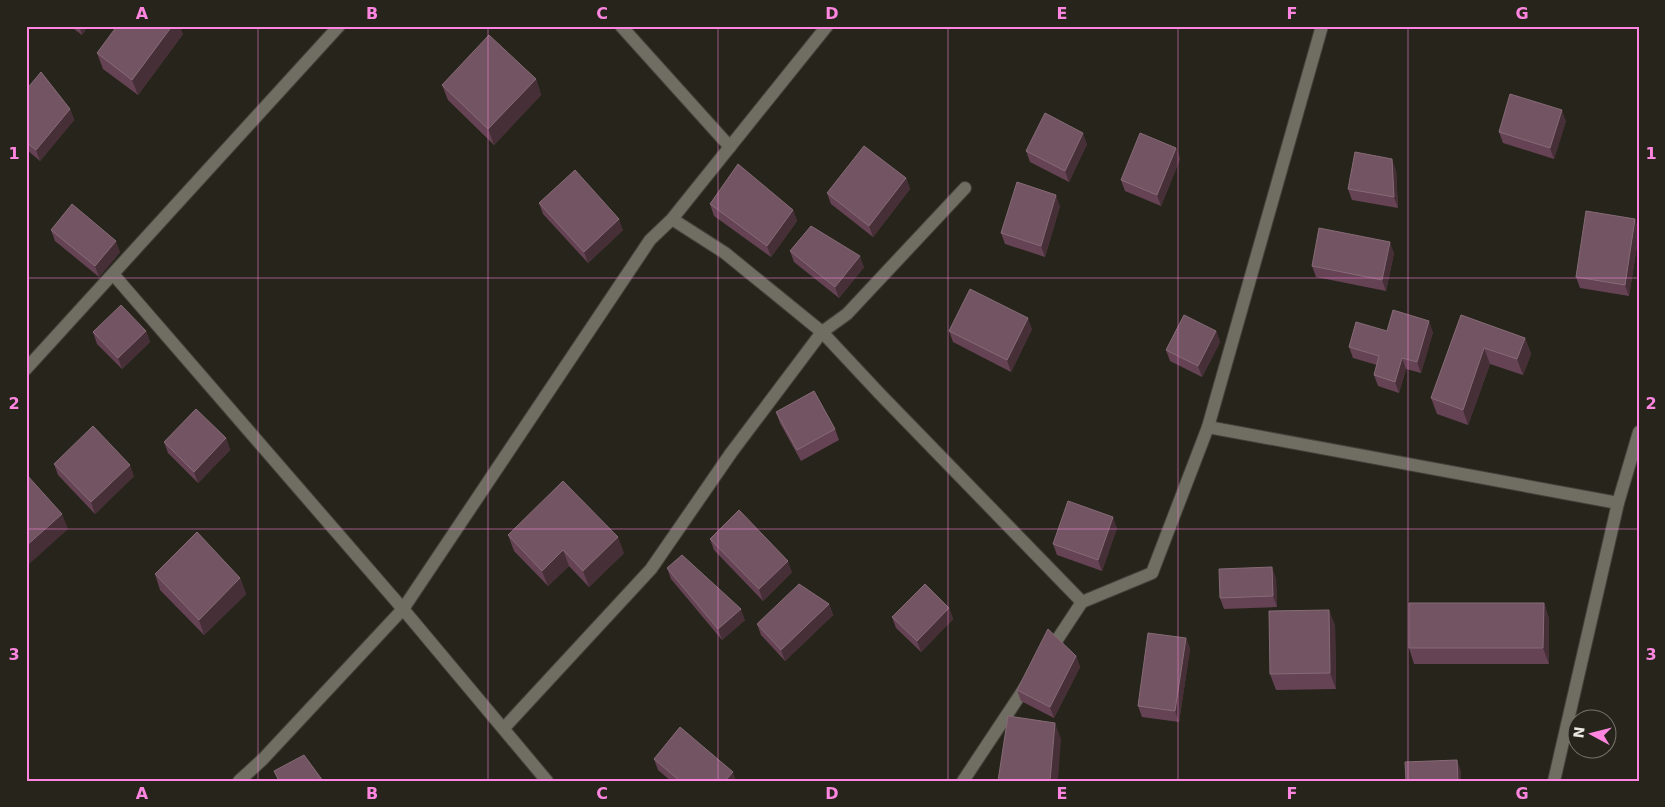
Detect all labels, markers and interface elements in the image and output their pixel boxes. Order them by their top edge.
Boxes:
text: A [136,4,149,23]
text: B [366,4,378,23]
text: C [596,4,608,23]
text: D [825,4,839,23]
text: E [1057,4,1067,23]
text: F [1287,4,1297,23]
text: G [1515,4,1529,23]
text: 1 [8,144,20,163]
text: 1 [1645,144,1657,163]
text: 2 [8,394,20,413]
text: 2 [1645,394,1657,413]
text: 3 [8,645,20,664]
text: 3 [1645,645,1657,664]
north arrow [1568,710,1618,760]
text: N [1570,726,1588,739]
text: A [136,784,149,803]
text: B [366,784,378,803]
text: C [596,784,608,803]
text: D [825,784,839,803]
text: E [1057,784,1067,803]
text: F [1287,784,1297,803]
text: G [1515,784,1529,803]

